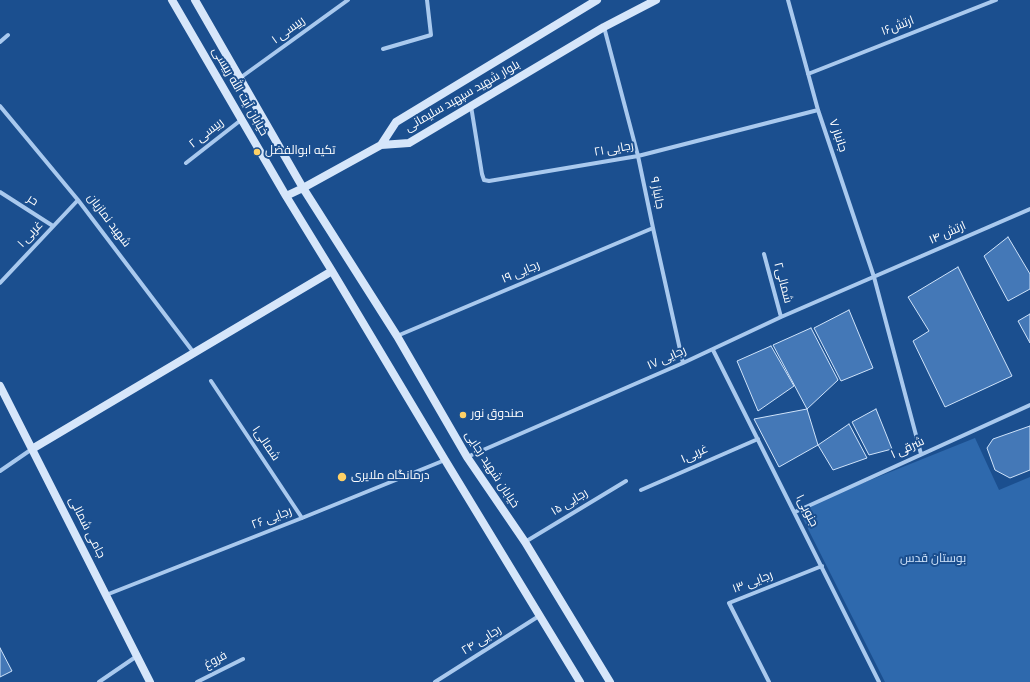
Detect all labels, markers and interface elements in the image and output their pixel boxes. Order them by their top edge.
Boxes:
street label: رییسی ۱ [270,14,308,48]
street label: ارتش۱۶ [880,14,916,40]
street label: خیابان آیت الله رییسی [208,45,270,139]
street label: بلوار شهید سپهبد سلیمانی [403,58,523,136]
street label: رییسی ۲ [187,116,227,152]
street label: جانباز ۷ [825,118,849,154]
street label: رجایی ۲۱ [593,139,635,161]
place label: تکیه ابوالفضل [265,145,336,159]
marker: تکیه ابوالفضل [252,147,262,157]
street label: جانباز ۹ [646,176,666,210]
street label: شهید نمازیان [83,191,133,251]
street label: حر [24,192,40,210]
street label: غربی ۱ [15,219,47,251]
street label: ارتش ۱۴ [927,219,969,249]
street label: رجایی ۱۹ [500,259,542,287]
street label: شمالی۲ [770,261,794,305]
street label: رجایی ۱۷ [645,344,689,374]
place label: صندوق نور [471,408,524,422]
marker: صندوق نور [458,410,468,420]
street label: شمالی۱ [248,424,282,464]
street label: خیابان شهید رجایی [461,429,521,511]
street label: شرقی ۱ [889,435,927,463]
street label: غربی۱ [679,443,711,467]
place label: درمانگاه ملایری [351,470,430,484]
marker: درمانگاه ملایری [336,471,348,483]
street label: رجایی ۱۵ [549,486,591,520]
street label: جنوبی۱ [792,492,820,530]
street label: جامی شمالی [64,495,108,561]
street label: رجایی ۲۶ [250,505,294,533]
park label: بوستان قدس [900,553,966,567]
street label: رجایی ۱۳ [731,569,775,597]
street label: رجایی ۲۴ [459,623,505,659]
street label: فروغ [202,649,230,673]

